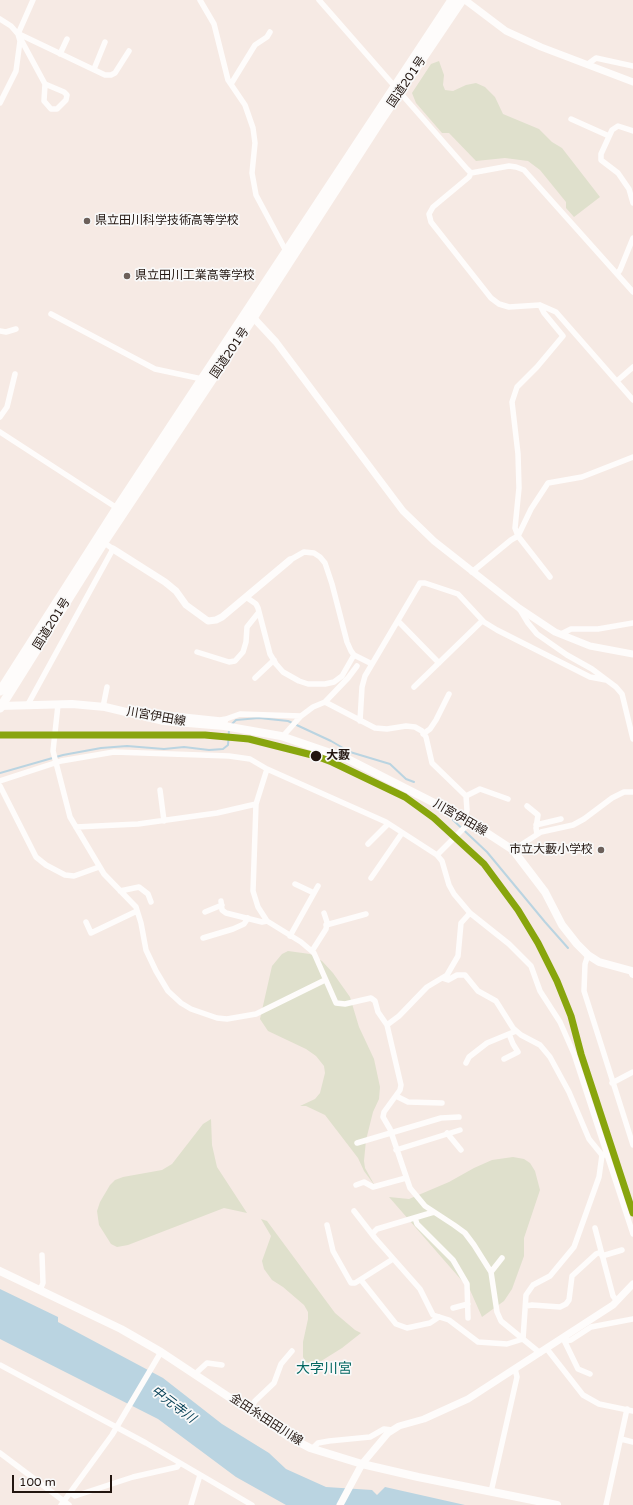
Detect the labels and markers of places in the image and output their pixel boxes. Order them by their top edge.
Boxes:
place label: 県立田川科学技術高等学校 [95,214,239,228]
marker: 県立田川科学技術高等学校 [82,216,92,226]
place label: 県立田川工業高等学校 [135,269,255,283]
marker: 県立田川工業高等学校 [122,271,132,281]
marker: 大藪 [309,749,323,763]
place label: 大藪 [326,749,350,763]
place label: 市立大藪小学校 [509,843,593,857]
marker: 市立大藪小学校 [596,845,606,855]

